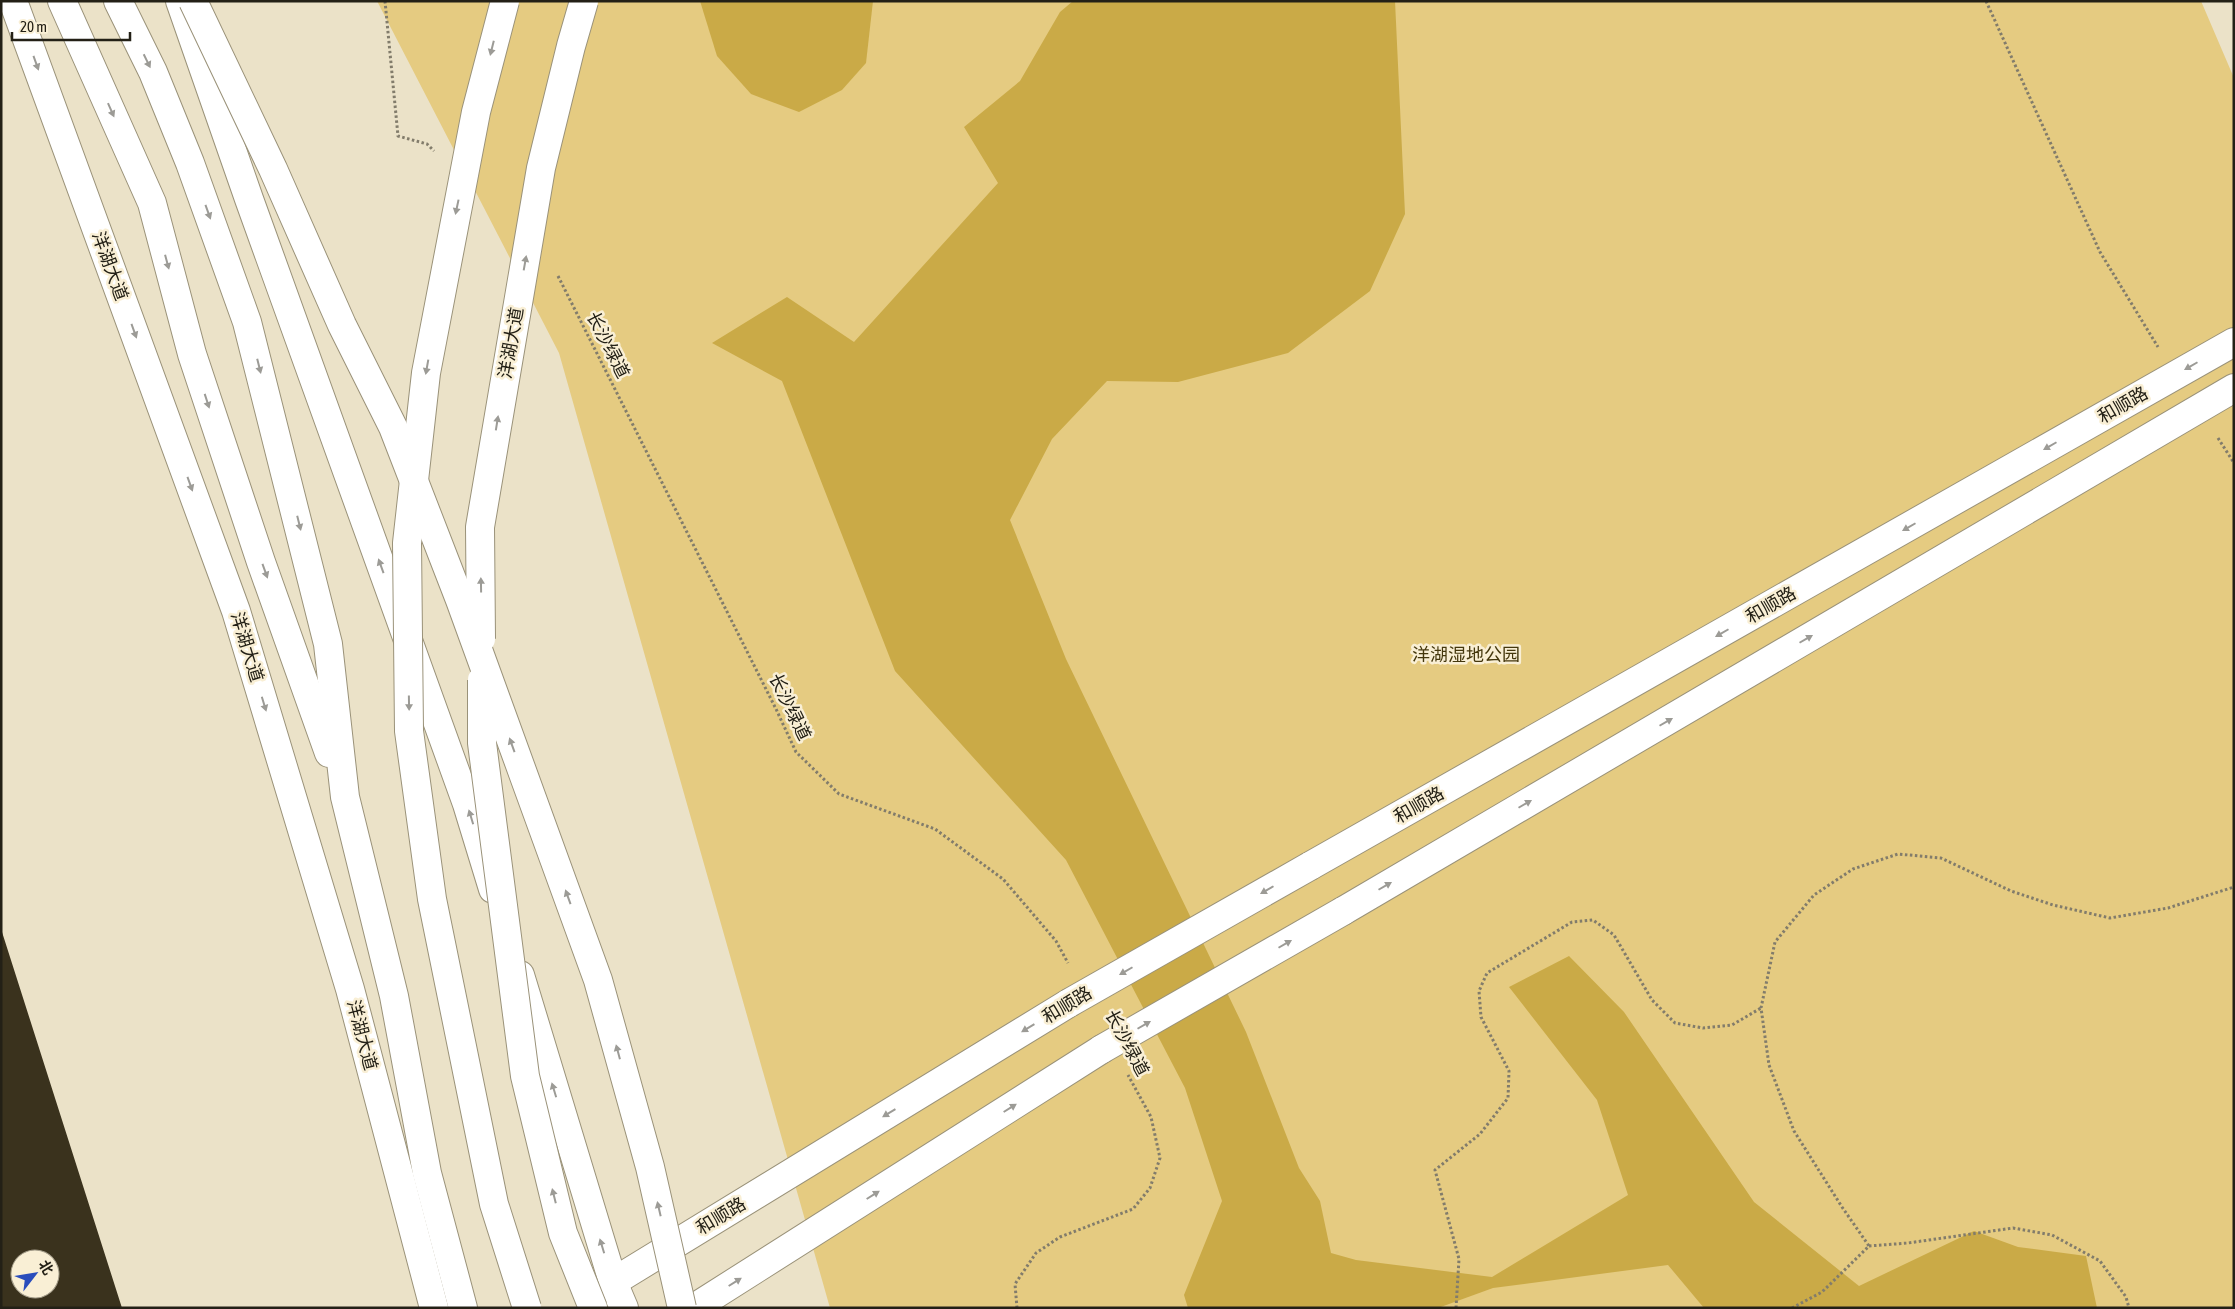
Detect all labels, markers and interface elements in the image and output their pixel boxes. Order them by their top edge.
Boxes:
scale bar [12,10,130,42]
text: 20 m [20,18,47,35]
one-way arrow [488,41,496,56]
one-way arrow [143,54,151,68]
one-way arrow [33,56,40,71]
one-way arrow [108,102,116,117]
one-way arrow [452,199,460,215]
one-way arrow [205,204,212,219]
street label: 洋湖大道 [88,228,133,303]
one-way arrow [164,254,172,269]
one-way arrow [521,255,529,271]
street label: 洋湖大道 [494,306,527,380]
street label: 长沙绿道 [583,308,634,382]
one-way arrow [130,324,138,339]
one-way arrow [255,358,263,373]
one-way arrow [422,359,430,375]
one-way arrow [2185,362,2198,371]
street label: 和顺路 [2094,382,2151,427]
one-way arrow [204,393,212,408]
one-way arrow [494,415,502,431]
one-way arrow [2043,442,2057,451]
one-way arrow [187,476,194,491]
one-way arrow [295,516,303,531]
one-way arrow [1902,522,1915,531]
one-way arrow [377,558,384,573]
one-way arrow [262,564,269,579]
one-way arrow [476,576,484,592]
street label: 和顺路 [1742,582,1799,627]
street label: 洋湖大道 [227,609,268,684]
one-way arrow [1715,628,1728,637]
one-way arrow [1799,635,1812,644]
park label: 洋湖湿地公园 [1412,644,1520,665]
street label: 长沙绿道 [765,670,816,744]
one-way arrow [405,695,413,711]
one-way arrow [261,696,269,711]
one-way arrow [1659,717,1672,726]
one-way arrow [508,737,515,752]
street label: 和顺路 [1390,782,1447,827]
one-way arrow [1519,799,1532,808]
one-way arrow [467,810,475,825]
one-way arrow [1379,882,1392,891]
one-way arrow [1261,886,1274,895]
one-way arrow [564,890,571,905]
one-way arrow [1278,940,1292,949]
one-way arrow [1119,966,1133,975]
street label: 和顺路 [1038,982,1095,1027]
street label: 洋湖大道 [343,997,382,1072]
street label: 长沙绿道 [1101,1006,1154,1079]
one-way arrow [1137,1021,1151,1029]
one-way arrow [1021,1024,1034,1033]
one-way arrow [614,1044,622,1059]
one-way arrow [550,1082,558,1097]
one-way arrow [1003,1103,1016,1112]
one-way arrow [883,1108,896,1118]
one-way arrow [550,1188,558,1203]
one-way arrow [866,1190,879,1199]
street label: 和顺路 [692,1193,749,1238]
one-way arrow [655,1201,663,1217]
one-way arrow [597,1238,605,1253]
north arrow [10,1249,60,1299]
text: 北 [36,1257,57,1277]
one-way arrow [729,1277,742,1286]

